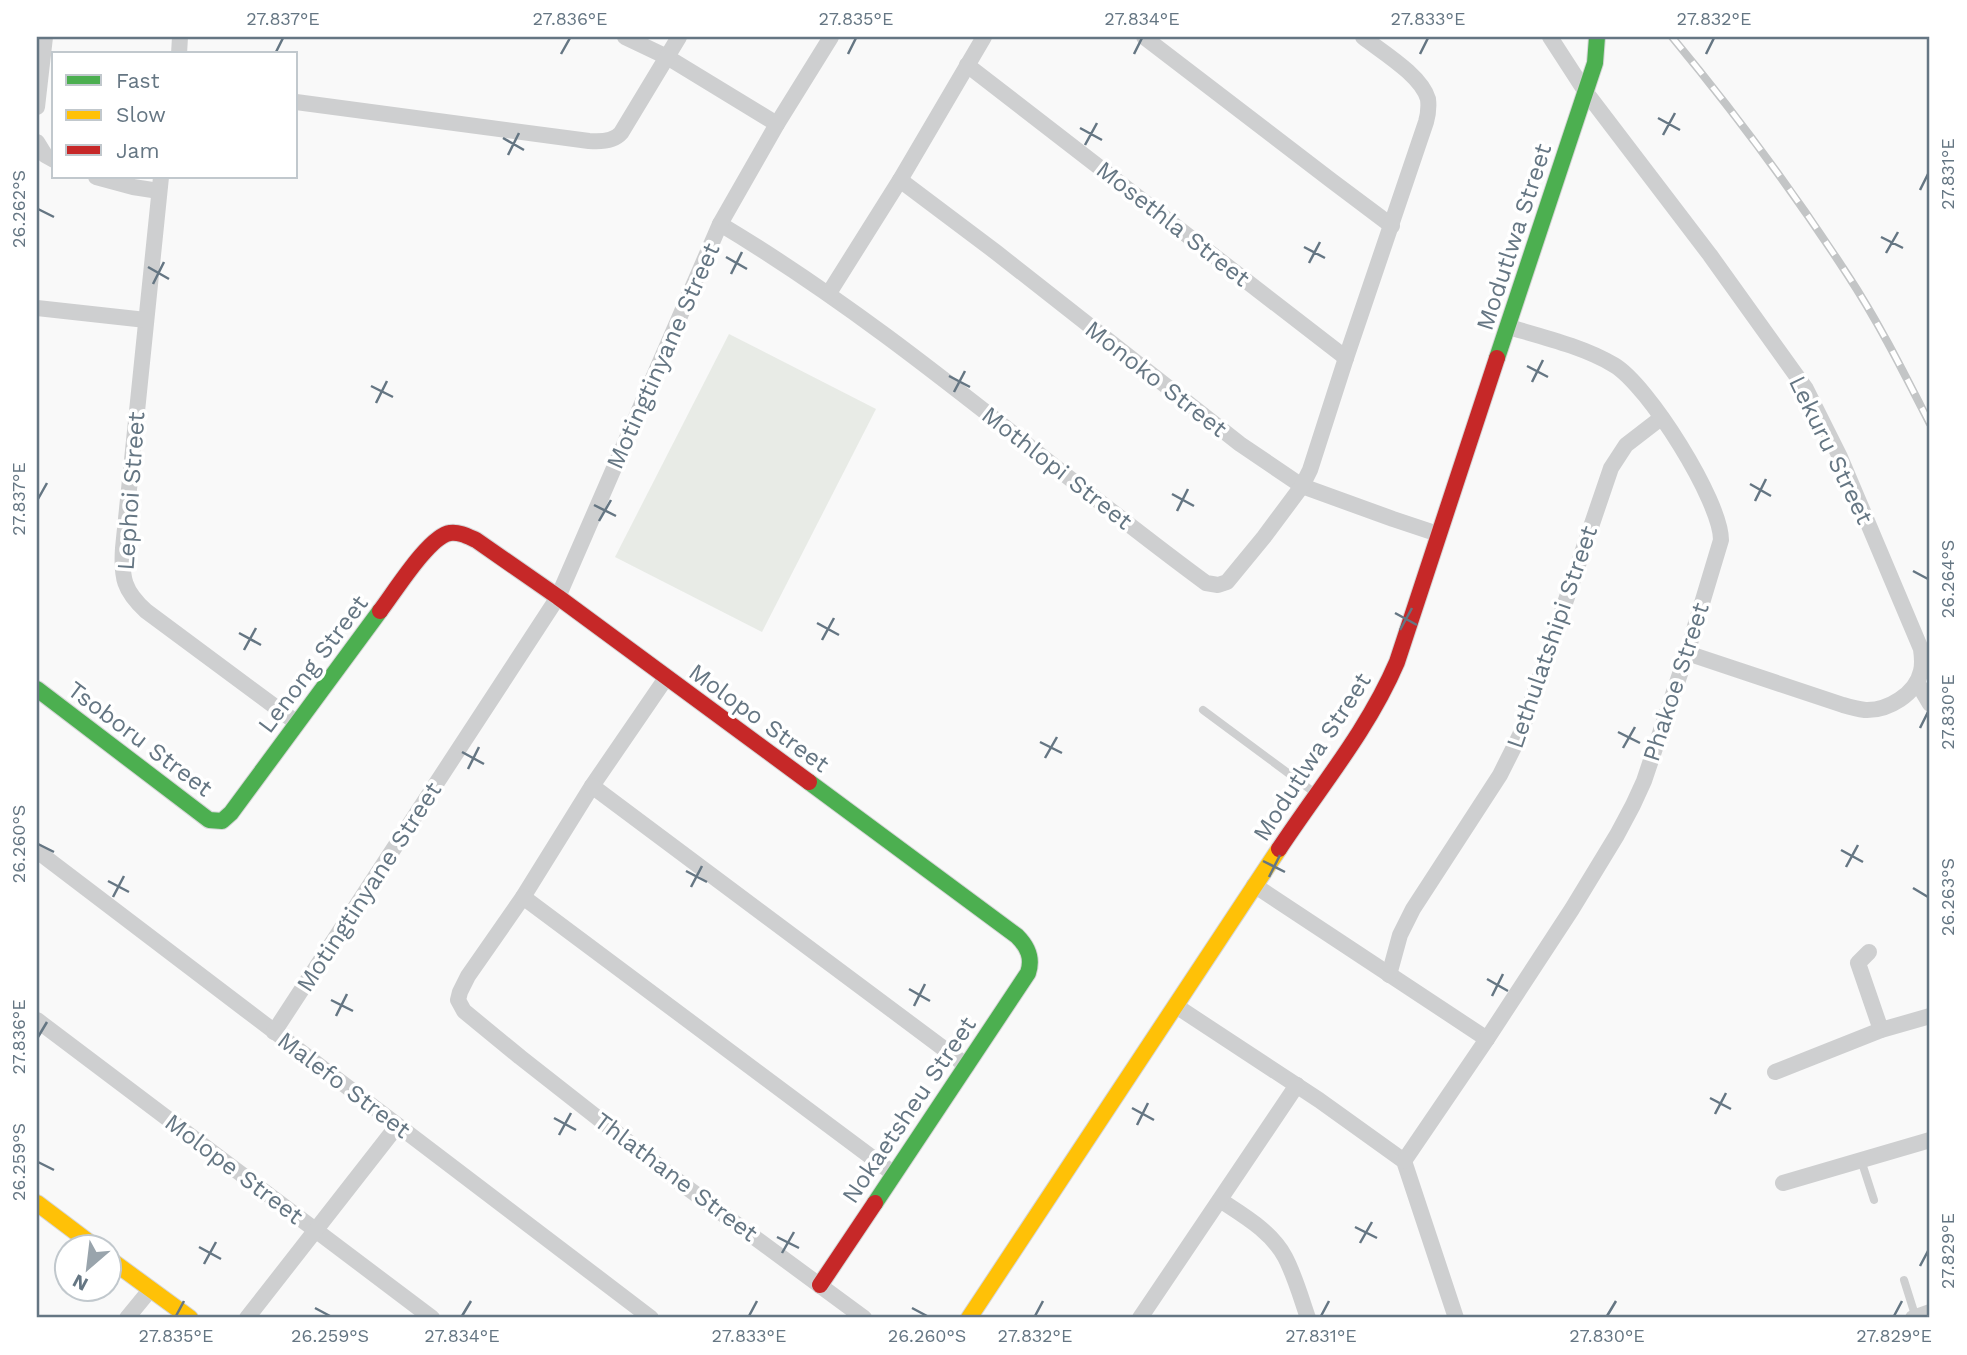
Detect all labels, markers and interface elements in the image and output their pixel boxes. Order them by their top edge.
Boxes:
text: 27.837°E [246,8,320,29]
text: 27.836°E [532,8,608,29]
text: 27.835°E [819,8,893,29]
text: 27.834°E [1104,8,1180,29]
text: 27.833°E [1391,8,1465,29]
text: 27.832°E [1677,8,1751,29]
legend [52,52,298,178]
text: Fast [116,68,160,93]
text: Slow [116,102,166,127]
text: Jam [116,138,159,163]
text: 27.831°E [1937,138,1958,210]
street label: Modutlwa Street [1471,140,1557,334]
street label: Mosethla Street [1091,156,1255,292]
text: 26.262°S [8,170,29,248]
street label: Motingtinyane Street [601,239,725,473]
street label: Monoko Street [1080,315,1232,443]
street label: Lekuru Street [1783,371,1879,529]
street label: Mothlopi Street [976,401,1138,535]
street label: Lephoi Street [111,411,151,571]
text: 27.837°E [8,462,29,536]
street label: Lethulatshipi Street [1501,522,1603,752]
text: 26.264°S [1937,540,1958,618]
street label: Lenong Street [252,590,374,738]
street label: Phakoe Street [1637,599,1715,765]
street label: Molopo Street [683,658,835,778]
street label: Modutlwa Street [1247,668,1377,846]
text: 27.830°E [1937,674,1958,750]
street label: Tsoboru Street [62,676,218,802]
street label: Motingtinyane Street [291,777,447,997]
text: 26.260°S [8,805,29,883]
text: 26.263°S [1937,858,1958,936]
text: 27.836°E [8,999,29,1075]
street label: Nokaetsheu Street [836,1011,982,1209]
street label: Malefo Street [272,1026,416,1144]
street label: Thlathane Street [589,1107,763,1247]
street label: Molope Street [159,1108,309,1230]
text: 26.259°S [8,1123,29,1201]
text: 27.829°E [1937,1213,1958,1289]
north arrow [52,1232,122,1302]
text: N [69,1269,92,1296]
text: 27.835°E [139,1325,213,1346]
text: 26.259°S [291,1325,369,1346]
text: 27.834°E [424,1325,500,1346]
text: 27.833°E [712,1325,786,1346]
text: 26.260°S [888,1325,966,1346]
text: 27.832°E [998,1325,1072,1346]
text: 27.831°E [1285,1325,1357,1346]
text: 27.830°E [1569,1325,1645,1346]
text: 27.829°E [1856,1325,1932,1346]

